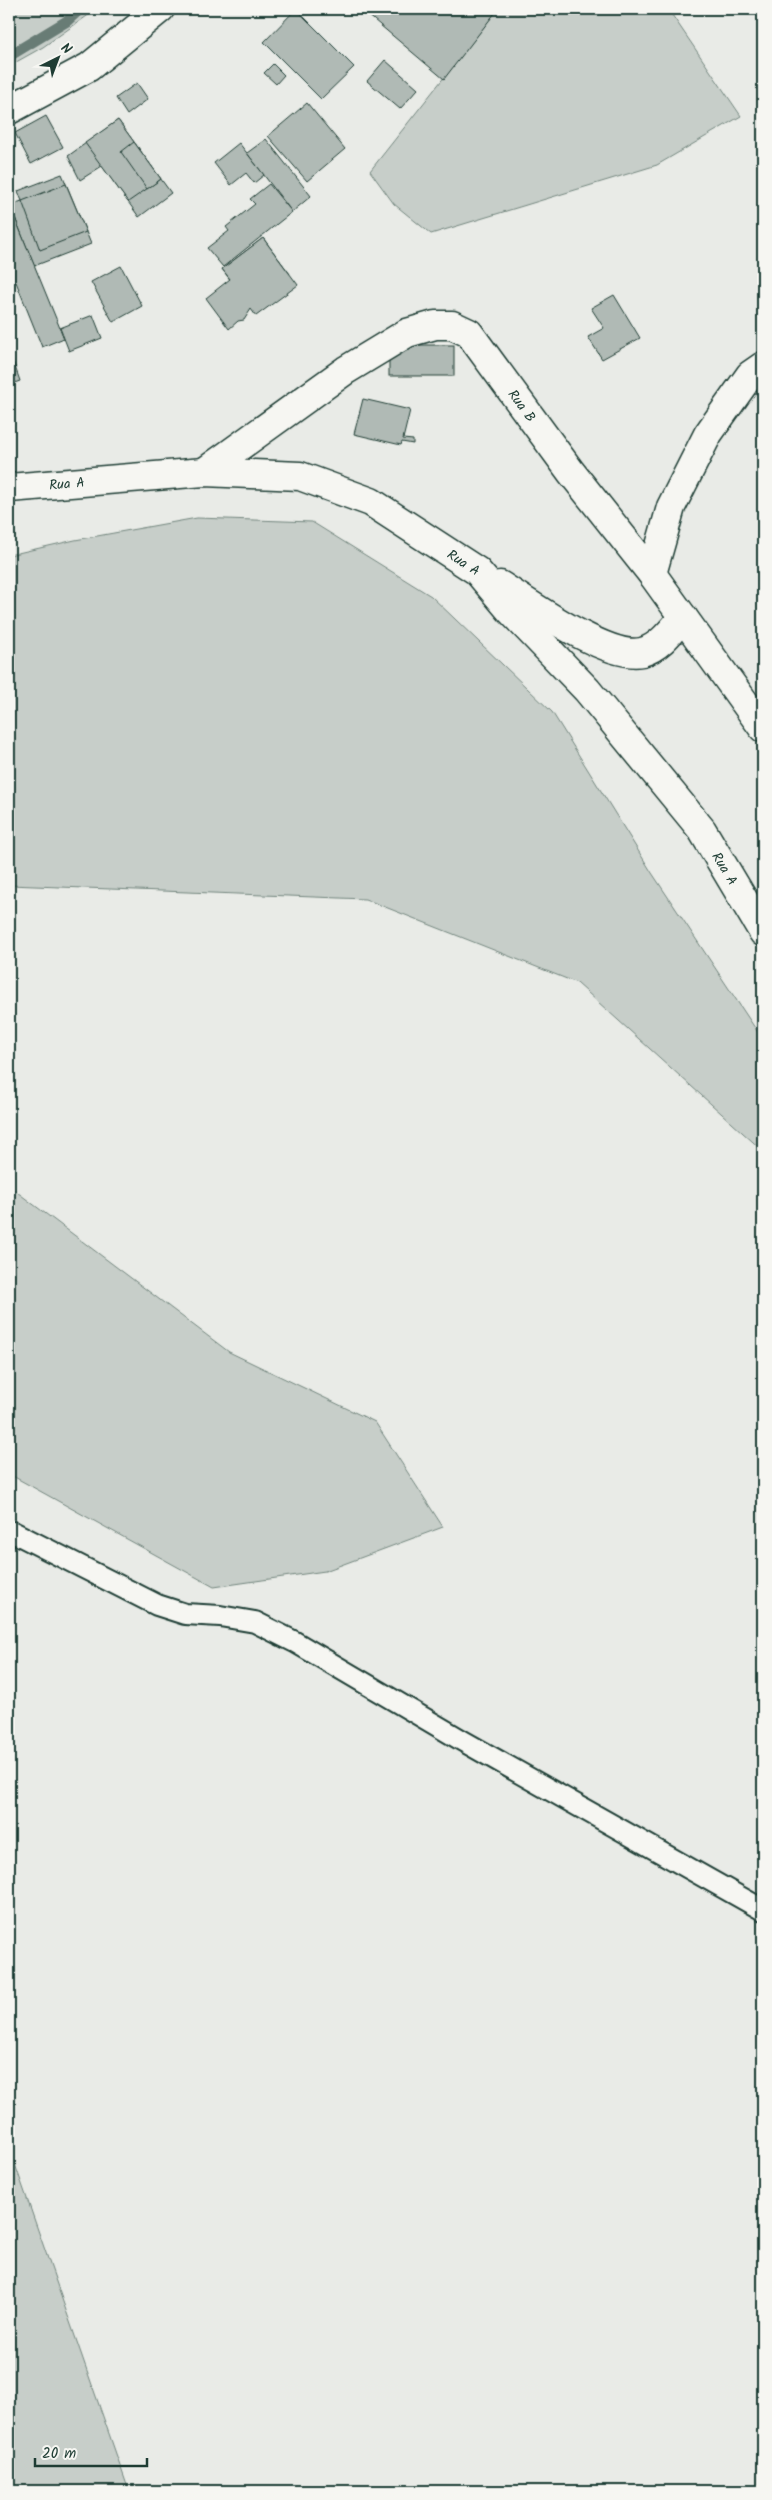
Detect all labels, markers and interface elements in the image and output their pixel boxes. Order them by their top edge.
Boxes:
north arrow [32,32,82,82]
text: N [55,38,77,60]
street label: Rua B [502,385,541,427]
street label: Rua A [48,472,86,497]
street label: Rua A [442,544,484,582]
street label: Rua A [706,848,743,890]
scale bar [35,2435,148,2467]
text: 20 m [42,2442,76,2466]

